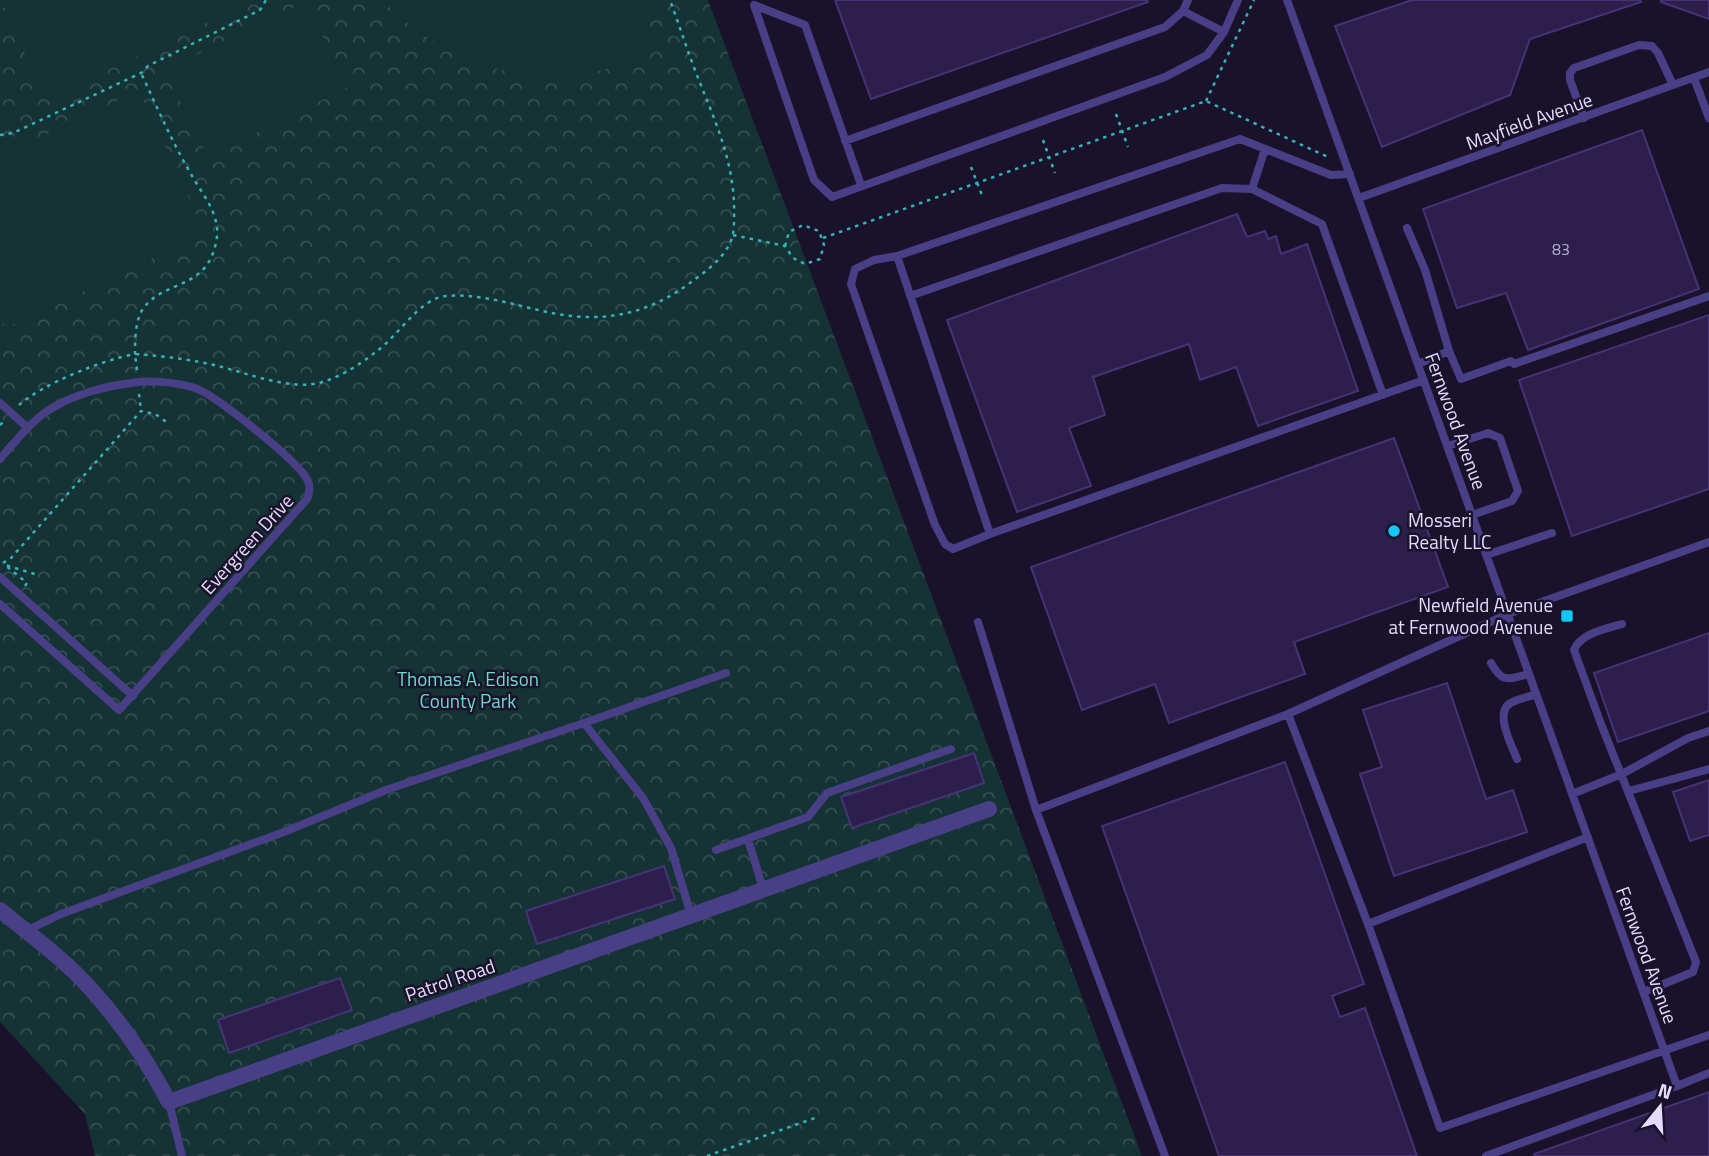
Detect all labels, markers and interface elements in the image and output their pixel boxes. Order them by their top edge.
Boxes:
street label: Mayfield Avenue [1462,84,1596,157]
house number: 83 [1552,237,1570,261]
street label: Fernwood Avenue [1418,348,1495,493]
street label: Evergreen Drive [193,487,300,600]
place label: Mosseri Realty LLC [1408,505,1491,556]
marker: Mosseri Realty LLC [1386,523,1402,539]
place label: Newfield Avenue at Fernwood Avenue [1389,590,1553,641]
marker: Newfield Avenue at Fernwood Avenue [1559,608,1575,624]
park label: Thomas A. Edison County Park [397,664,539,715]
street label: Fernwood Avenue [1609,882,1686,1027]
street label: Patrol Road [401,951,499,1008]
north arrow [1625,1072,1695,1142]
text: N [1655,1075,1676,1106]

